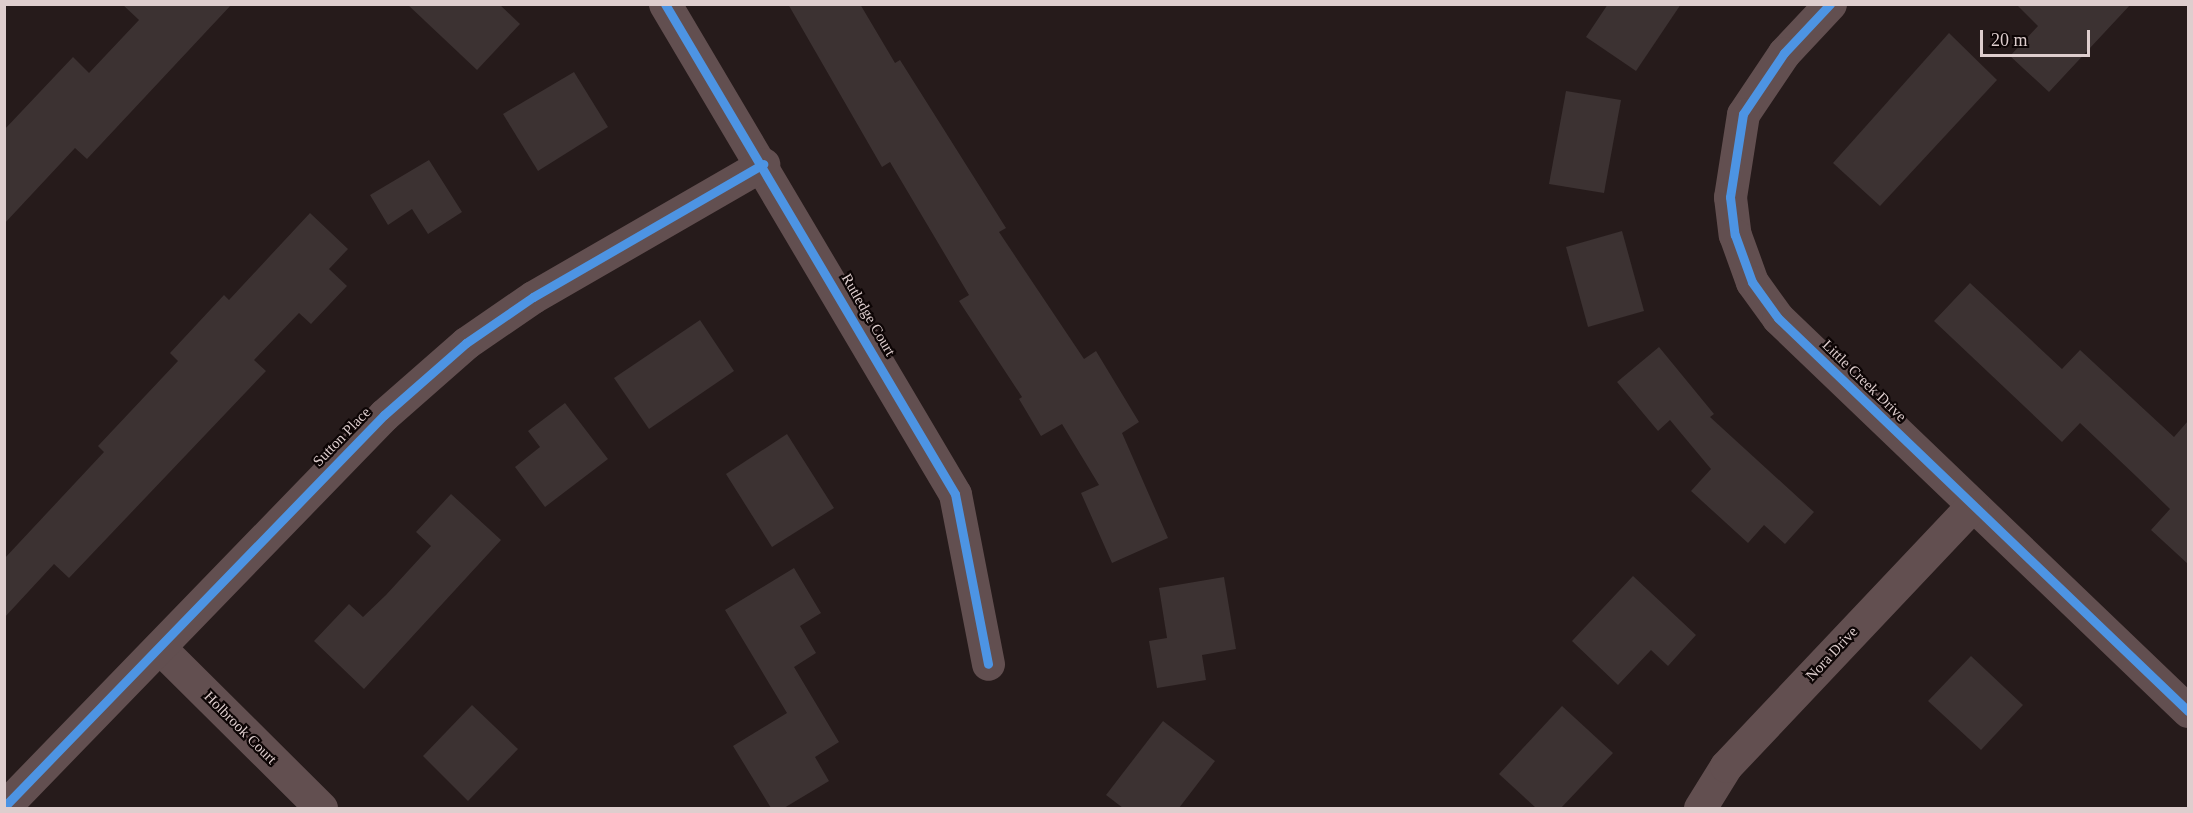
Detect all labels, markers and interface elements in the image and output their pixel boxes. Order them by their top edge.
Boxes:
scale bar [1983,18,2092,56]
text: 20 m [1991,30,2028,50]
street label: Rutledge Court [837,271,899,359]
street label: Little Creek Drive [1818,336,1910,426]
street label: Sutton Place [309,404,375,470]
street label: Nora Drive [1802,623,1862,685]
street label: Holbrook Court [200,688,280,768]

